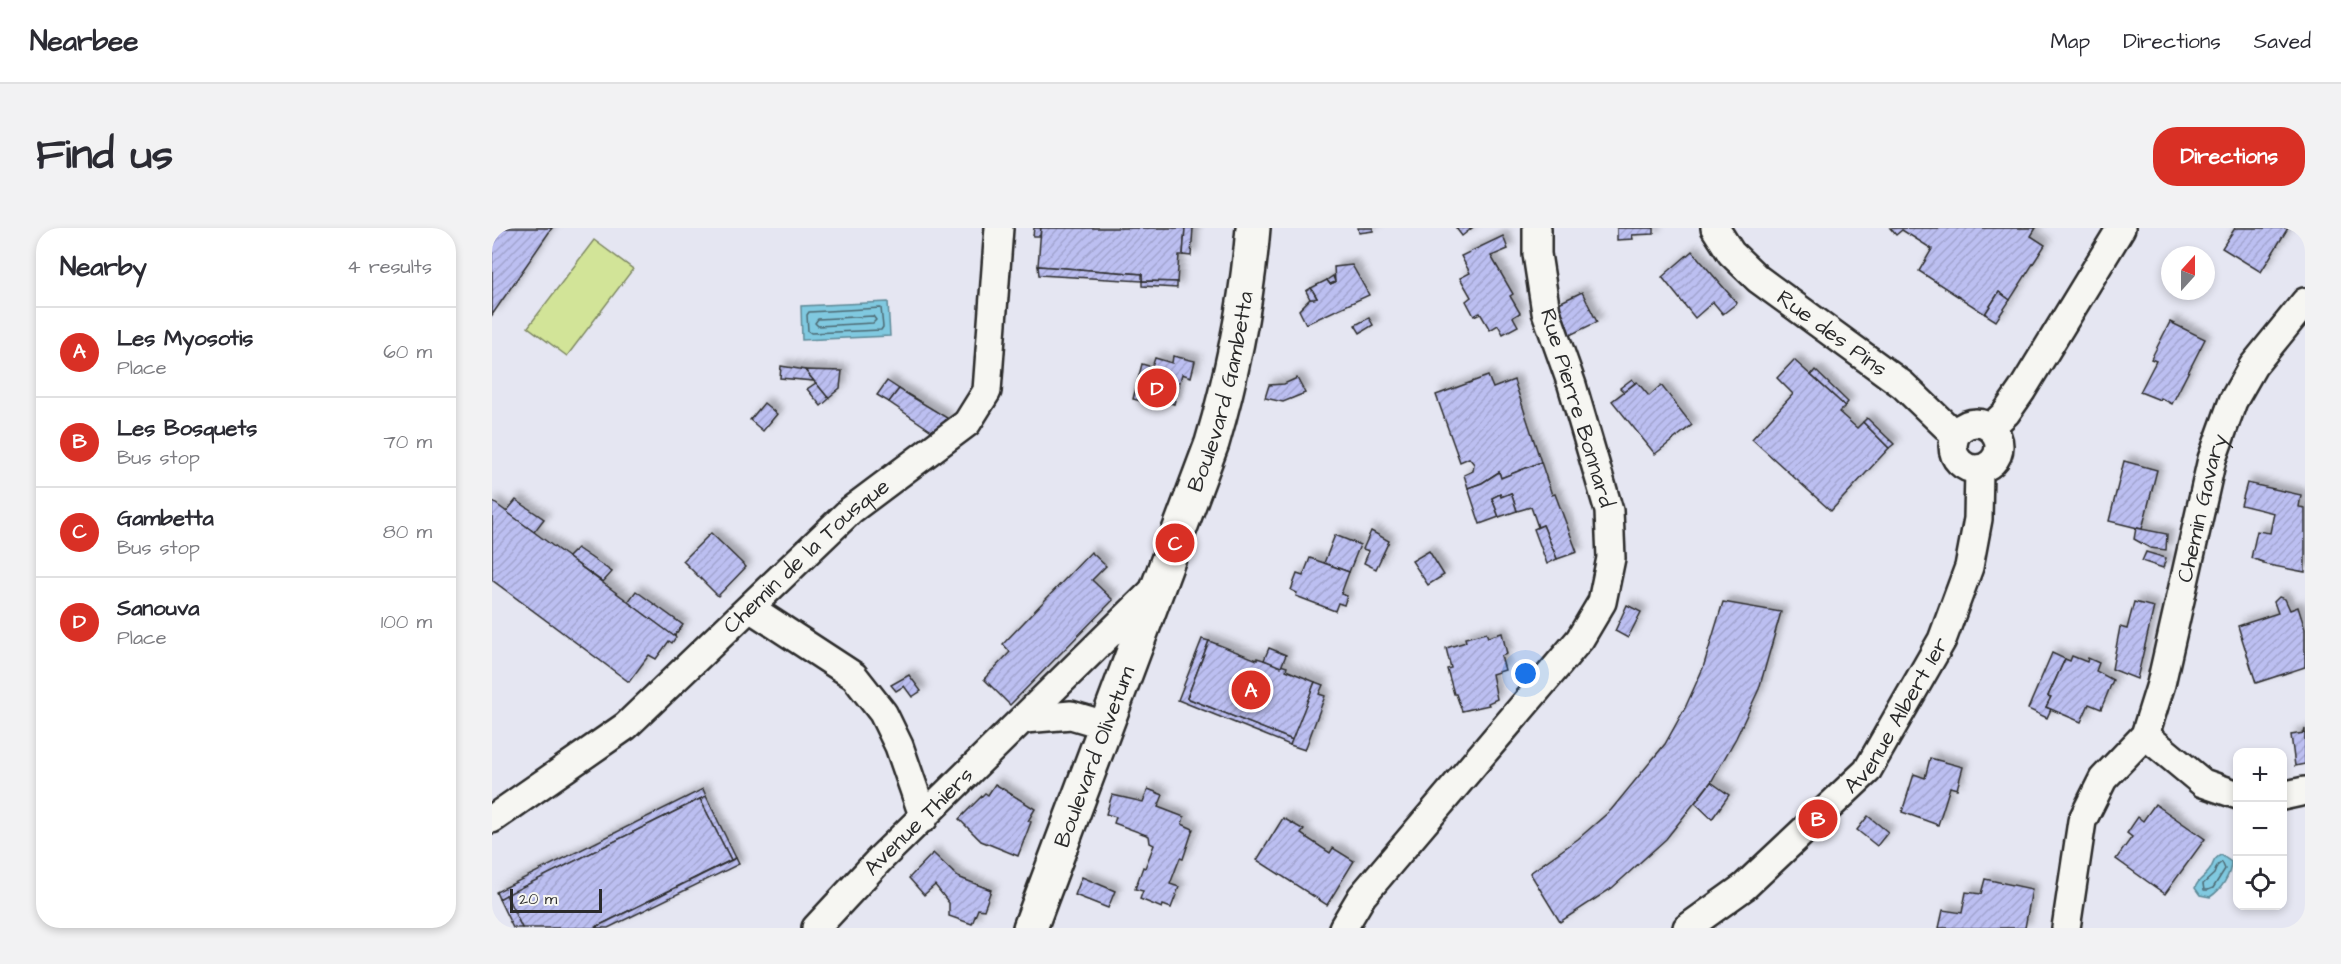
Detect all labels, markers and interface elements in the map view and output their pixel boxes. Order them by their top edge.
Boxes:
text: Nearbee [30,22,138,61]
text: Map [2050,27,2090,56]
text: Directions [2123,27,2221,56]
text: Saved [2254,27,2311,56]
text: Find us [36,127,173,185]
button: Directions [2153,127,2305,186]
north arrow [2161,246,2215,300]
text: Nearby [60,249,147,285]
text: 4 results [347,253,432,281]
street label: Rue des Pins [1770,282,1894,384]
street label: Boulevard Gambetta [1180,289,1261,496]
street label: Rue Pierre Bonnard [1532,305,1622,511]
text: Les Myosotis [117,323,253,354]
text: A [73,338,86,366]
text: 60 m [383,338,432,366]
text: Place [117,354,167,382]
pin: D [1138,366,1176,410]
text: Les Bosquets [117,413,257,444]
text: B [72,428,87,456]
text: 70 m [384,428,432,456]
street label: Chemin Gavary [2169,429,2236,585]
text: Bus stop [117,444,200,472]
street label: Chemin de la Tousque [716,471,896,641]
text: Gambetta [117,503,214,534]
text: C [72,518,87,546]
text: 80 m [383,518,432,546]
pin: C [1156,520,1194,566]
text: Bus stop [117,534,200,562]
text: Sanouva [117,593,199,624]
text: D [73,608,86,636]
text: 100 m [381,608,432,636]
text: Place [117,624,167,652]
street label: Avenue Albert 1er [1837,631,1956,801]
your location [1511,659,1540,688]
street label: Boulevard Olivetum [1046,662,1142,852]
pin: A [1232,668,1270,712]
map controls [2233,748,2287,910]
button: + [2233,748,2287,802]
street label: Avenue Thiers [857,760,980,883]
pin: B [1798,796,1838,842]
button: − [2233,802,2287,856]
button: locate [2233,856,2287,910]
scale bar [510,886,602,914]
text: 20 m [519,888,557,910]

